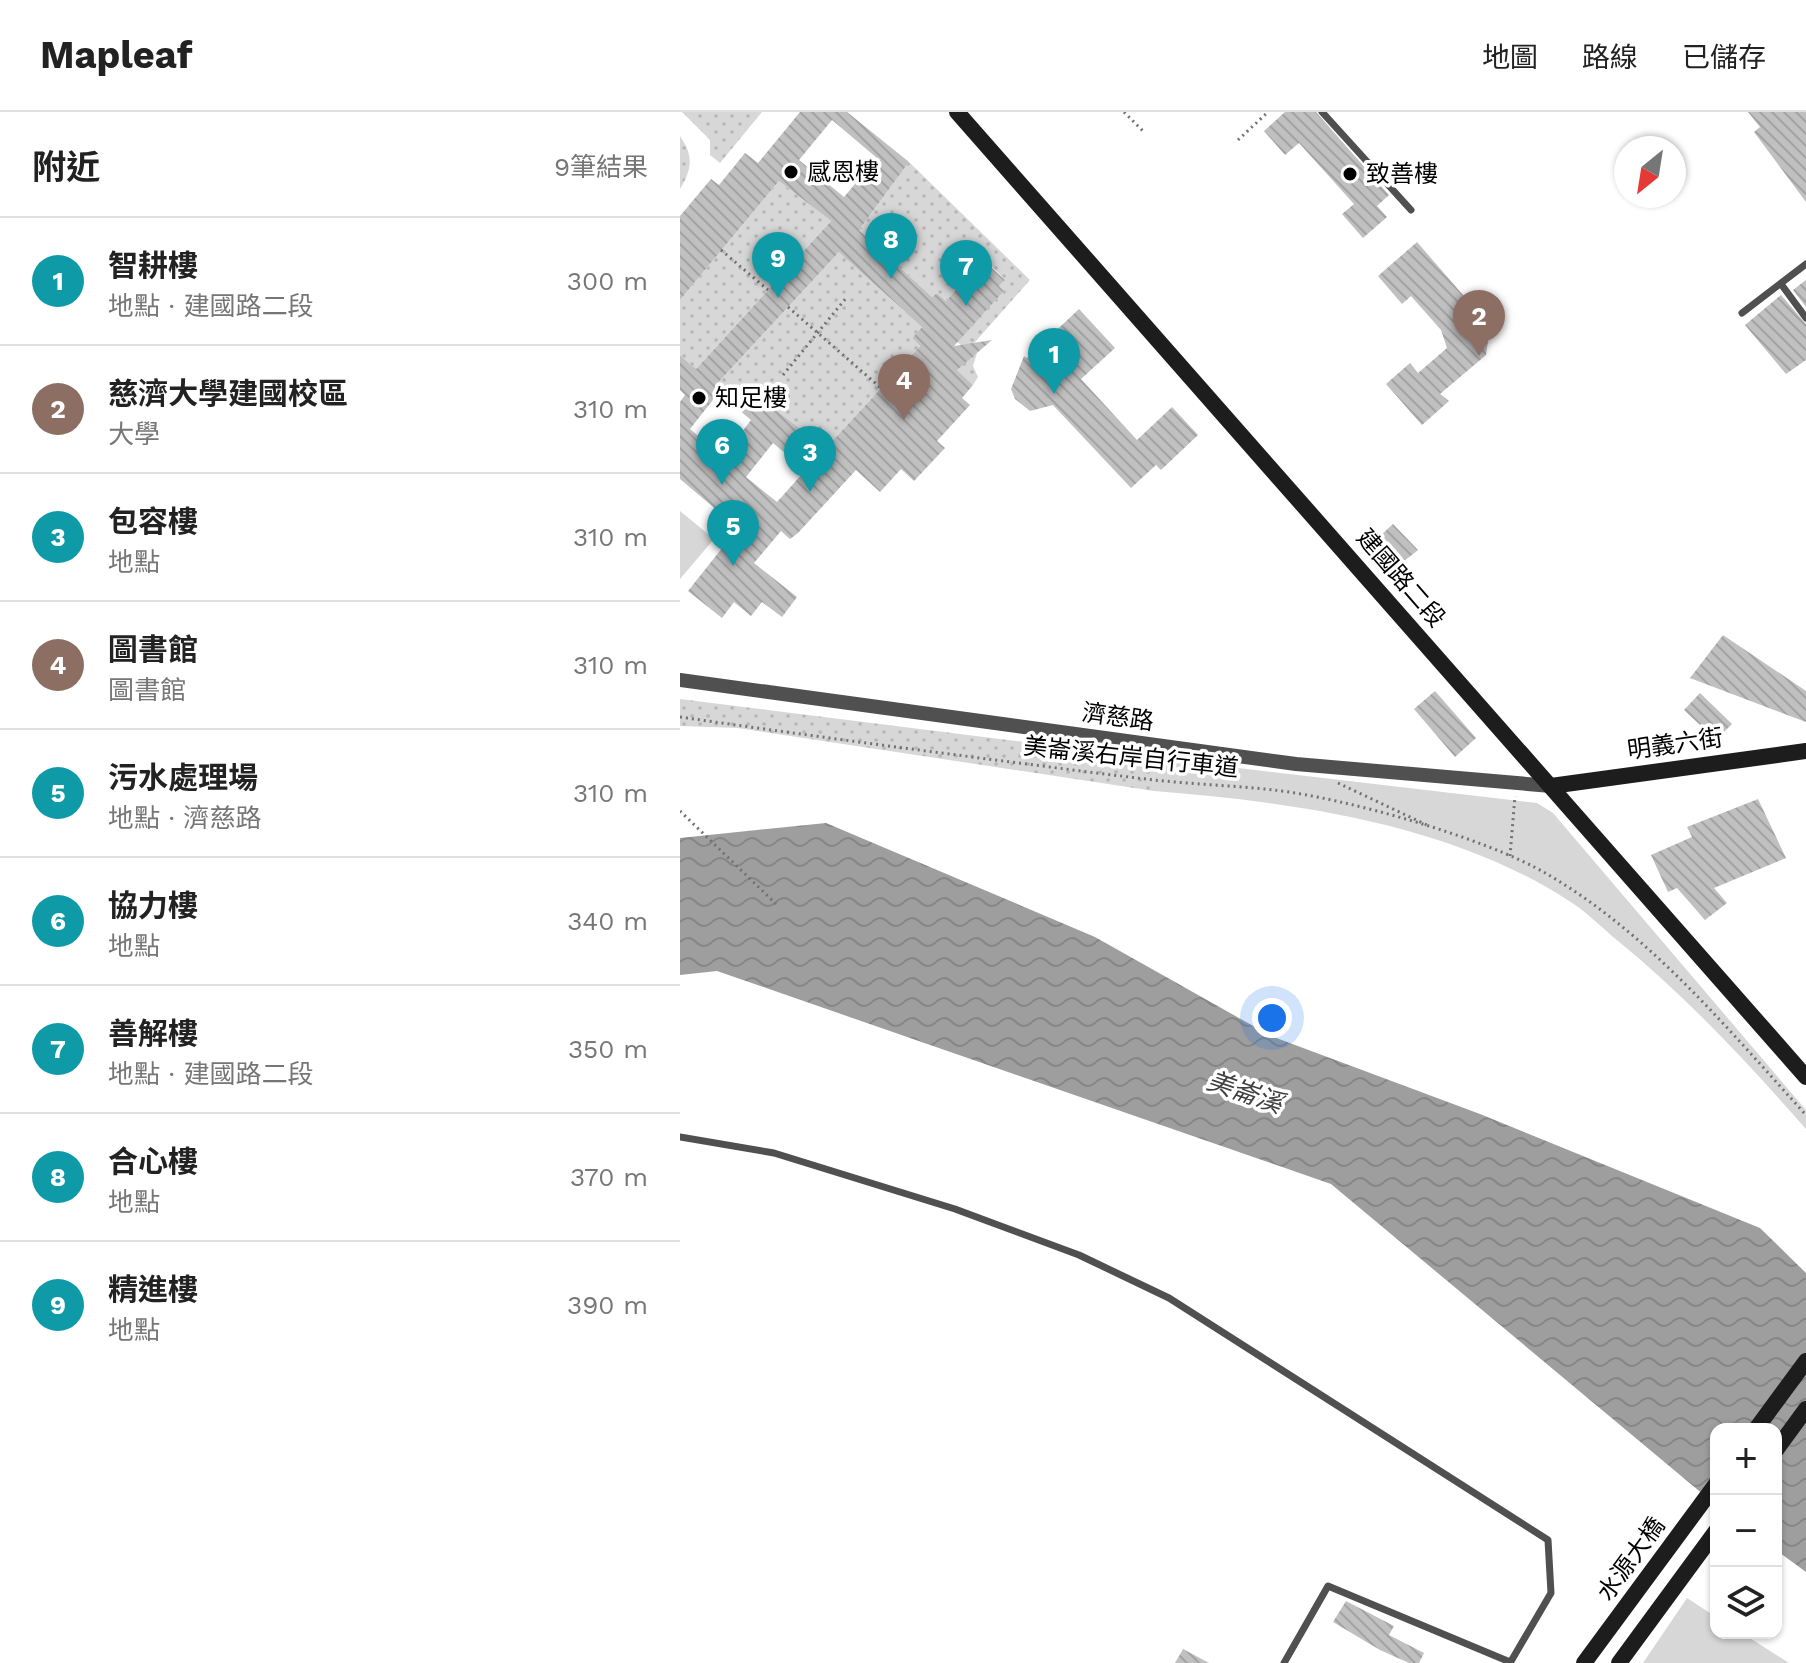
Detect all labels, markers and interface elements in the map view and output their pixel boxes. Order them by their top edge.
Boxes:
text: Mapleaf [40,33,192,77]
text: 地圖 [1482,41,1538,74]
text: 路線 [1582,41,1638,74]
text: 已儲存 [1682,41,1766,74]
north arrow [1614,136,1686,208]
text: 附近 [32,147,100,187]
text: 9筆結果 [554,152,648,182]
place label: 感恩樓 [807,158,879,186]
place label: 致善樓 [1366,160,1438,188]
marker: 感恩樓 [782,163,800,181]
marker: 致善樓 [1341,165,1359,183]
pin: 8 [865,213,917,279]
pin: 9 [752,232,804,298]
pin: 7 [940,240,992,306]
text: 智耕樓 [108,248,198,283]
text: 1 [52,266,64,296]
text: 300 m [567,266,648,296]
pin: 2 [1453,290,1505,356]
text: 地點 · 建國路二段 [108,291,314,321]
pin: 1 [1028,328,1080,394]
pin: 4 [878,354,930,420]
text: 慈濟大學建國校區 [108,376,348,411]
place label: 知足樓 [715,384,787,412]
marker: 知足樓 [690,389,708,407]
text: 2 [50,394,66,424]
text: 310 m [573,394,648,424]
text: 大學 [108,419,160,449]
pin: 6 [696,419,748,485]
pin: 3 [784,426,836,492]
pin: 5 [707,500,759,566]
text: 包容樓 [108,504,198,539]
text: 3 [50,522,66,552]
text: 310 m [573,522,648,552]
street label: 建國路二段 [1351,524,1451,632]
text: 地點 [108,547,160,577]
text: 圖書館 [108,632,198,667]
text: 4 [50,650,66,680]
text: 310 m [573,650,648,680]
text: 圖書館 [108,675,186,705]
street label: 濟慈路 [1080,698,1156,736]
street label: 明義六街 [1626,723,1724,765]
street label: 美崙溪右岸自行車道 [1022,732,1240,782]
text: 污水處理場 [108,760,258,795]
text: 5 [50,778,66,808]
text: 310 m [573,778,648,808]
text: 地點 · 濟慈路 [108,803,262,833]
text: 協力樓 [108,888,198,923]
text: 6 [50,906,66,936]
text: 340 m [567,906,648,936]
text: 地點 [108,931,160,961]
your location [1252,998,1292,1038]
text: 善解樓 [108,1016,198,1051]
text: 7 [50,1034,66,1064]
text: 350 m [568,1034,648,1064]
text: 地點 · 建國路二段 [108,1059,314,1089]
water label: 美崙溪 [1203,1065,1291,1120]
text: 合心樓 [108,1144,198,1179]
text: 8 [50,1162,66,1192]
text: 370 m [570,1162,648,1192]
text: 地點 [108,1187,160,1217]
text: 精進樓 [108,1272,198,1307]
text: 9 [50,1290,66,1320]
text: 390 m [567,1290,648,1320]
text: 地點 [108,1315,160,1345]
map controls [1710,1423,1782,1639]
button: + [1710,1423,1782,1495]
button: − [1710,1495,1782,1567]
street label: 水源大橋 [1591,1512,1671,1606]
button: layers [1710,1567,1782,1639]

